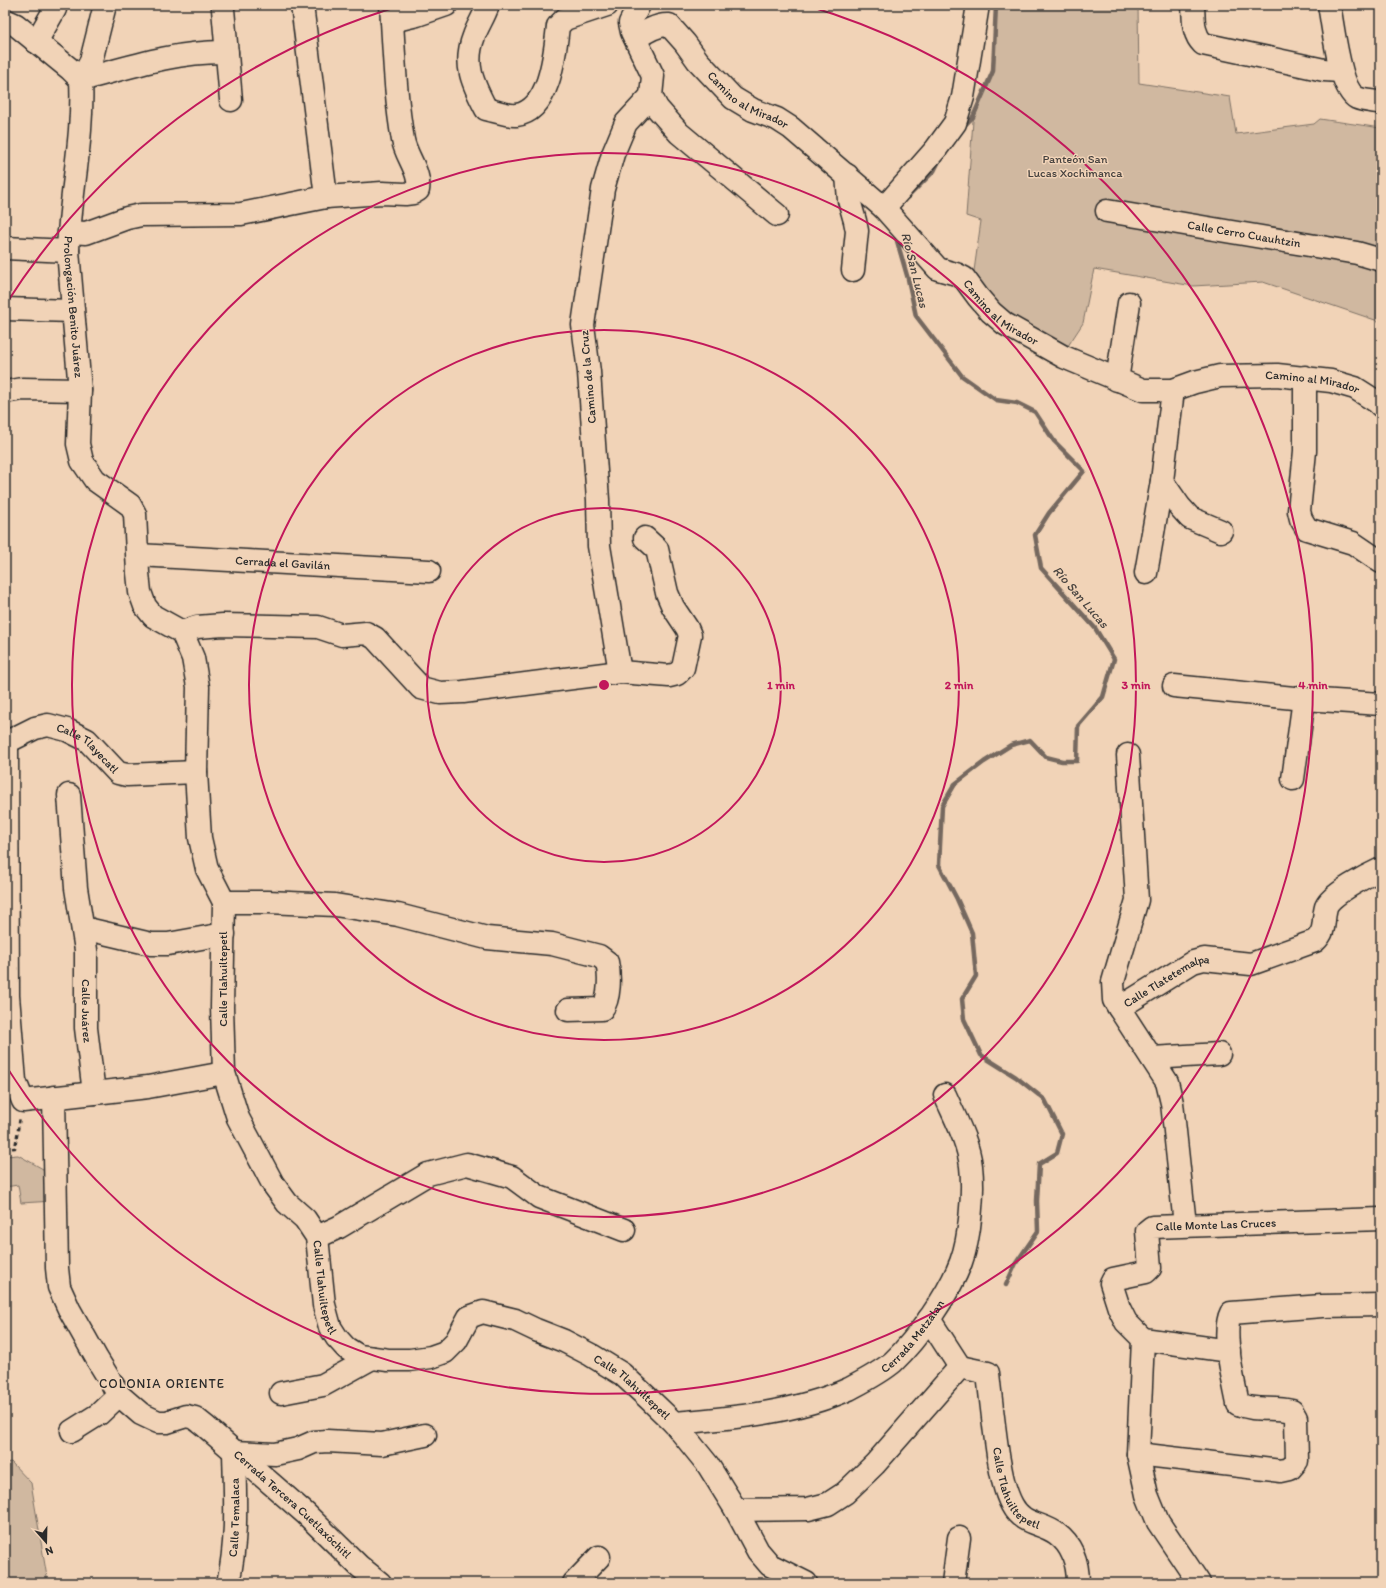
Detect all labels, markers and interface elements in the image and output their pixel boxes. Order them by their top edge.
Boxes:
street label: Camino al Mirador [704,68,792,132]
park label: Panteón San Lucas Xochimanca [1028,152,1123,180]
street label: Calle Cerro Cuauhtzin [1186,218,1302,250]
water label: Río San Lucas [898,231,932,310]
street label: Prolongación Benito Juárez [61,236,86,379]
street label: Camino al Mirador [960,277,1041,348]
street label: Camino de la Cruz [577,329,599,424]
street label: Camino al Mirador [1265,368,1363,396]
street label: Cerrada el Gavilán [235,553,331,573]
water label: Río San Lucas [1050,563,1113,632]
centre of rings [597,678,611,692]
text: 1 min [767,678,796,692]
text: 2 min [945,678,974,692]
text: 3 min [1122,678,1151,692]
text: 4 min [1298,678,1328,692]
street label: Calle Tlayecatl [55,721,122,777]
street label: Calle Tlahuiltepetl [216,931,230,1027]
street label: Calle Tlatetemalpa [1121,952,1211,1010]
street label: Calle Juárez [79,979,95,1044]
street label: Calle Monte Las Cruces [1155,1216,1276,1234]
street label: Calle Tlahuiltepetl [310,1239,340,1338]
street label: Cerrada Metzalan [878,1297,947,1376]
street label: Calle Tlahuiltepetl [591,1351,674,1423]
district label: COLONIA ORIENTE [99,1376,225,1391]
street label: Calle Tlahuiltepetl [990,1446,1043,1532]
street label: Cerrada Tercera Cuetlaxóchitl [231,1447,354,1562]
street label: Calle Temalaca [226,1477,242,1558]
north arrow [26,1522,66,1562]
text: N [44,1544,55,1558]

